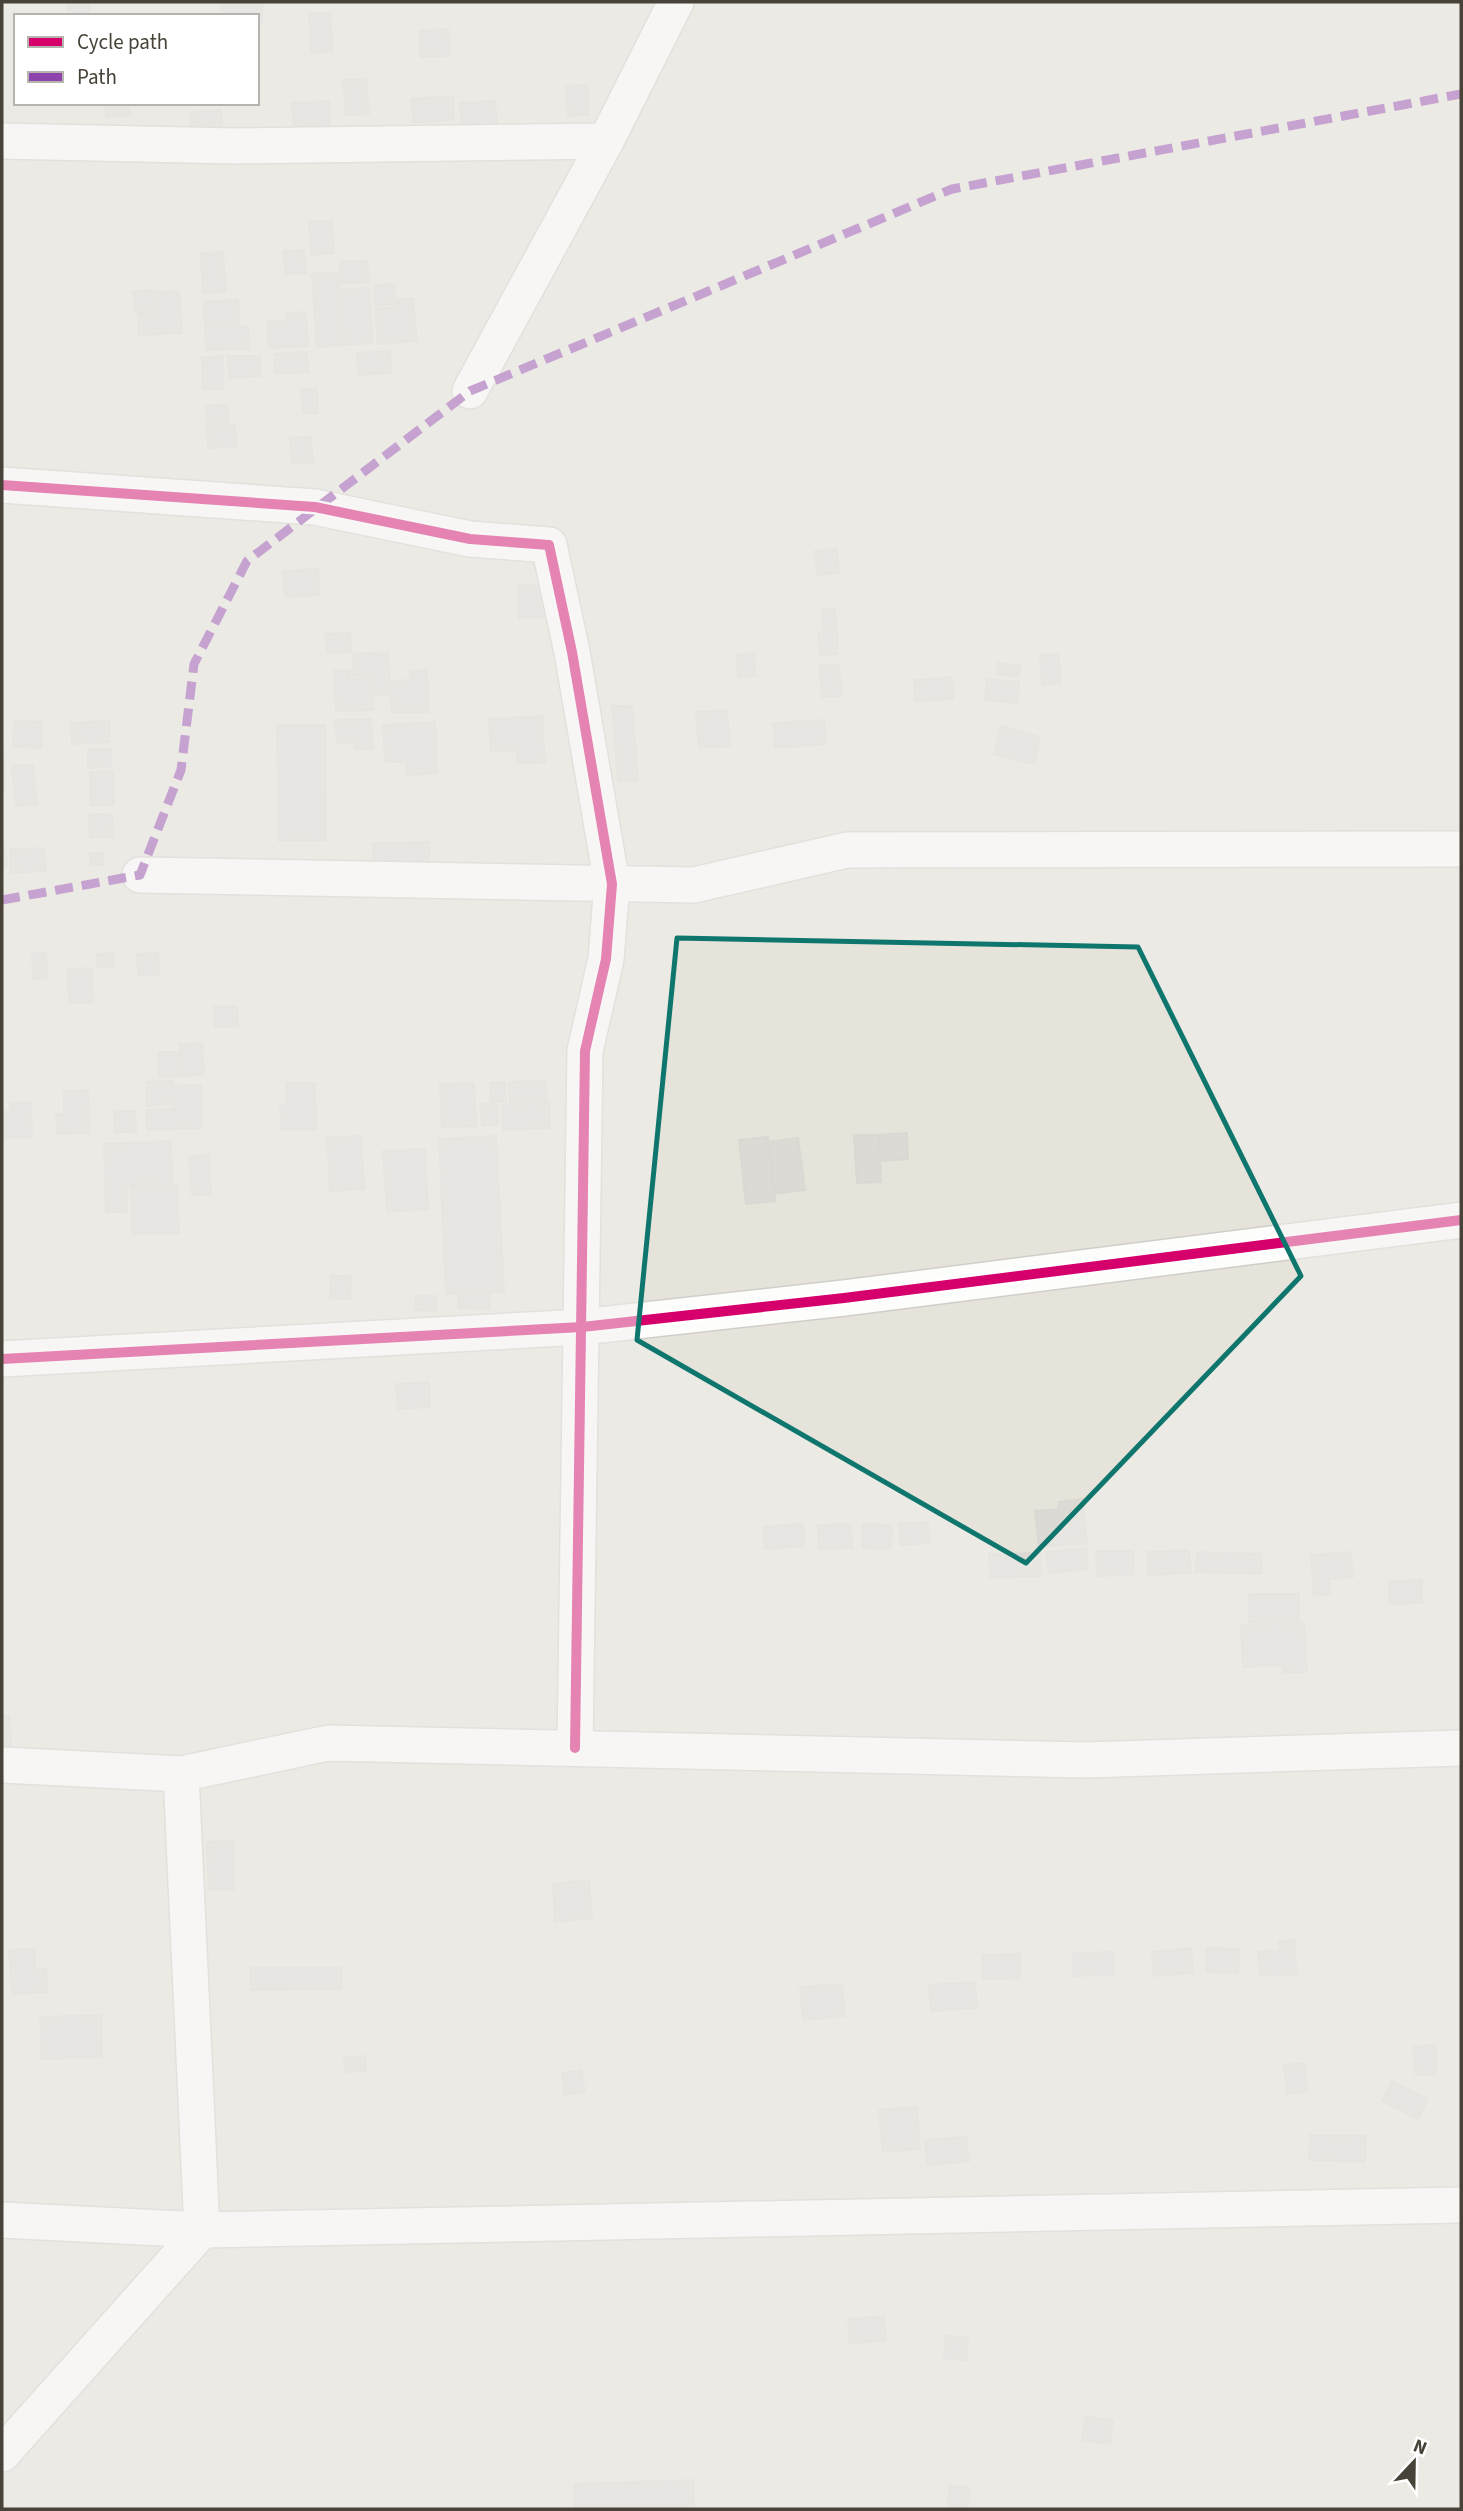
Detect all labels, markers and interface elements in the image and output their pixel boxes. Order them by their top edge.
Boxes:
legend [14,14,259,105]
text: Cycle path [77,27,168,57]
text: Path [77,62,117,92]
north arrow [1379,2427,1449,2497]
text: N [1409,2433,1431,2463]

